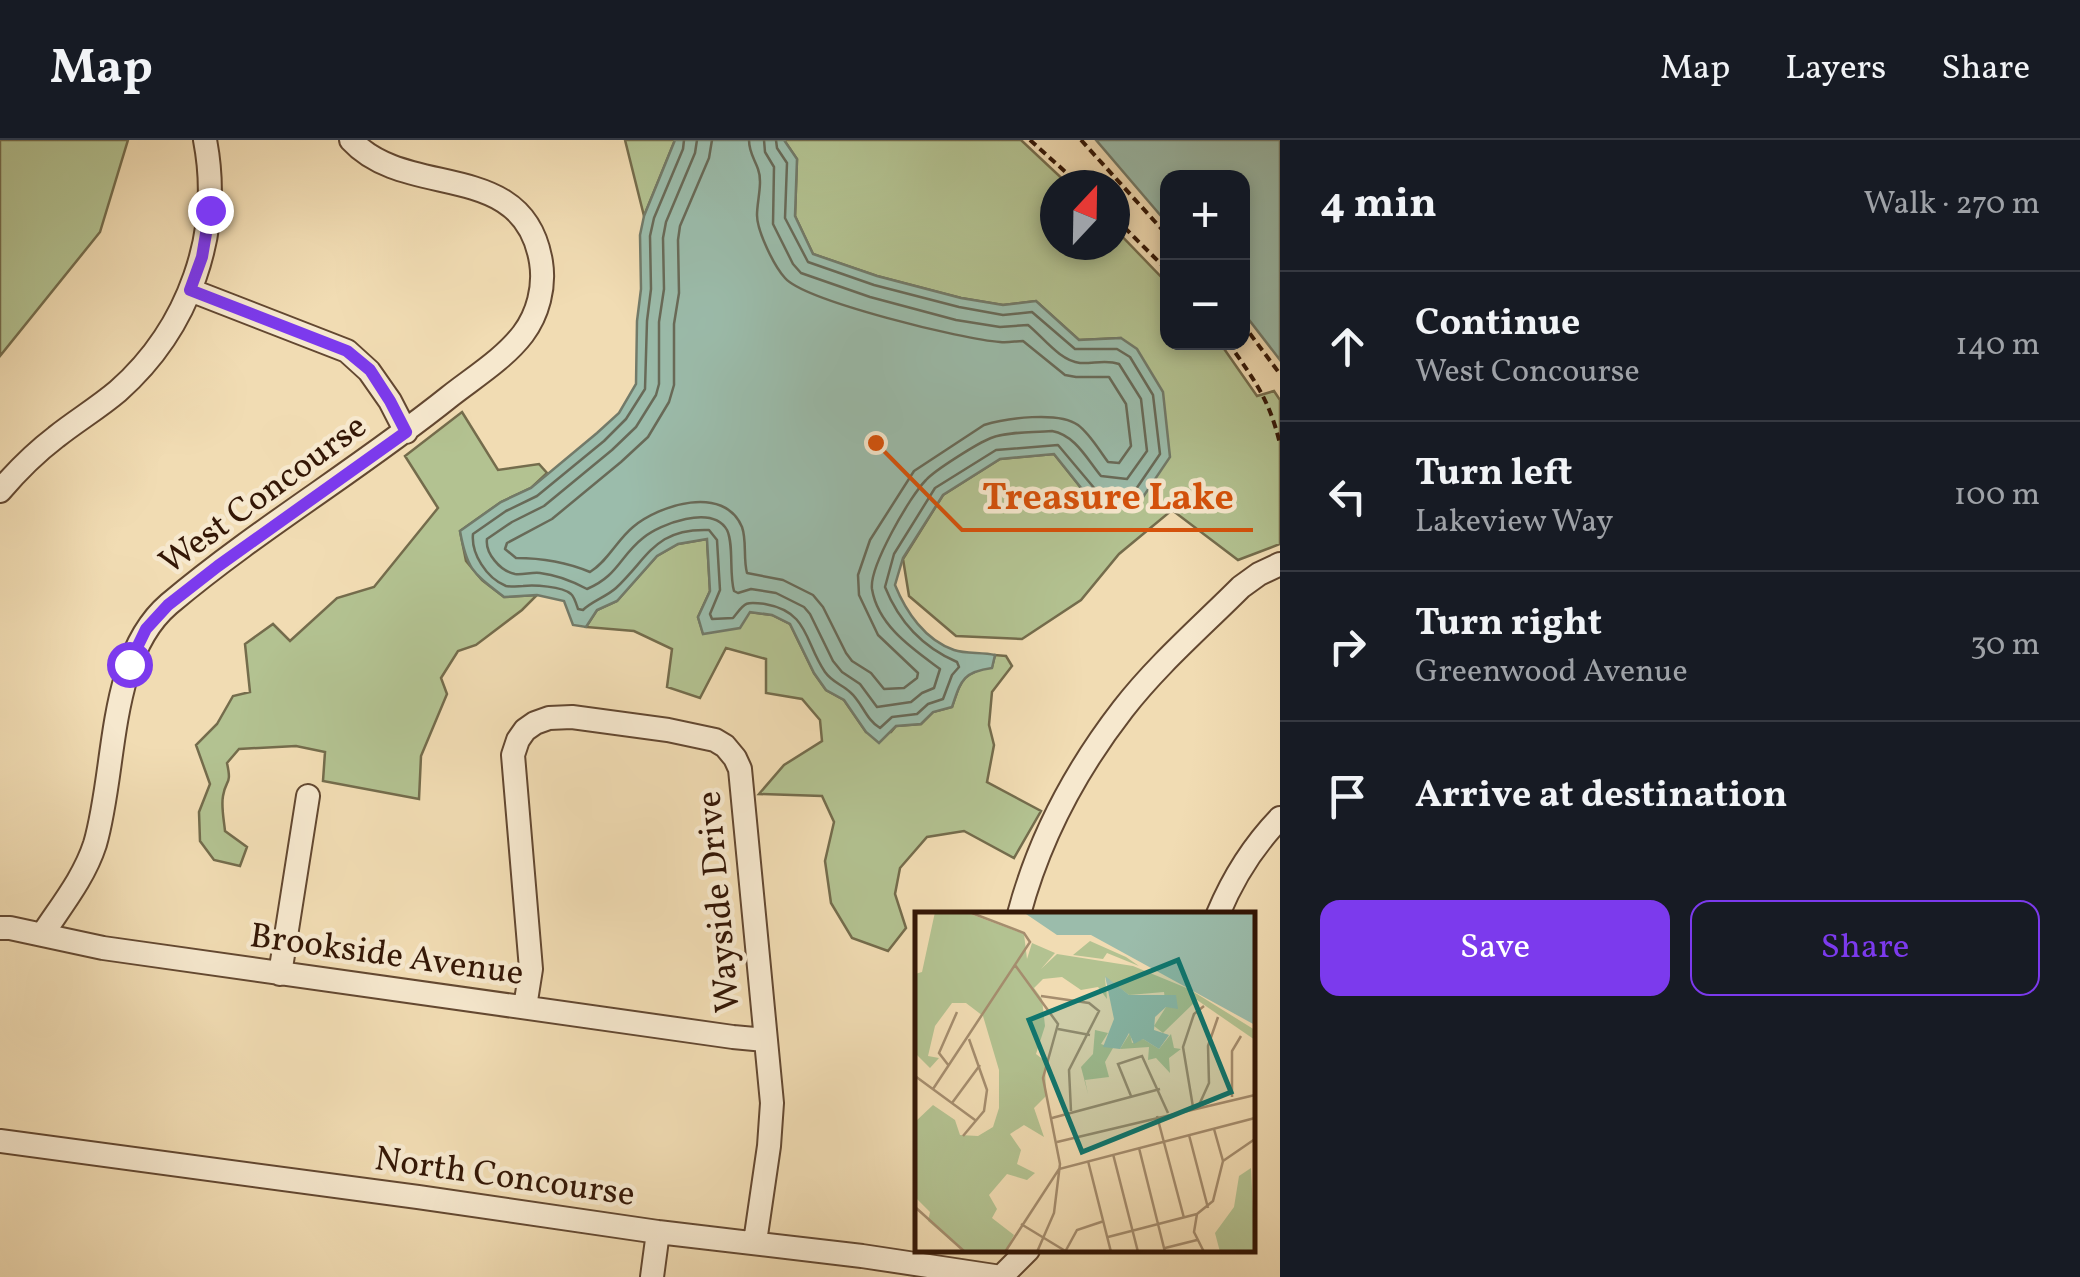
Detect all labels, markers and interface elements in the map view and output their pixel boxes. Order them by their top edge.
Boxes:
text: Map [50,36,153,103]
text: Map [1660,45,1730,93]
text: Layers [1785,45,1886,93]
text: Share [1941,45,2030,93]
north arrow [1040,170,1130,260]
map controls [1160,170,1250,350]
button: + [1160,170,1250,260]
text: 4 min [1320,176,1437,235]
text: Walk · 270 m [1864,183,2040,227]
route end [188,188,234,234]
button: − [1160,260,1250,350]
text: Continue [1415,298,1580,351]
icon: ahead [1320,319,1375,374]
text: 140 m [1955,324,2040,368]
text: West Concourse [1415,351,1640,395]
street label: West Concourse [150,404,377,587]
text: Turn left [1415,448,1572,501]
callout: Treasure Lake [962,462,1253,530]
icon: left [1320,469,1375,524]
text: Treasure Lake [982,473,1234,526]
text: 100 m [1954,474,2040,518]
text: Lakeview Way [1415,501,1613,545]
text: Turn right [1415,598,1602,651]
icon: right [1320,619,1375,674]
text: 30 m [1970,624,2040,668]
route start [107,642,153,688]
text: Greenwood Avenue [1415,651,1688,695]
icon: arrive [1320,769,1375,824]
text: Arrive at destination [1415,770,1788,823]
street label: Wayside Drive [686,789,754,1015]
button: Save [1320,900,1670,996]
button: Share [1690,900,2040,996]
inset map [915,912,1255,1252]
street label: Brookside Avenue [247,913,526,999]
street label: North Concourse [372,1136,638,1220]

